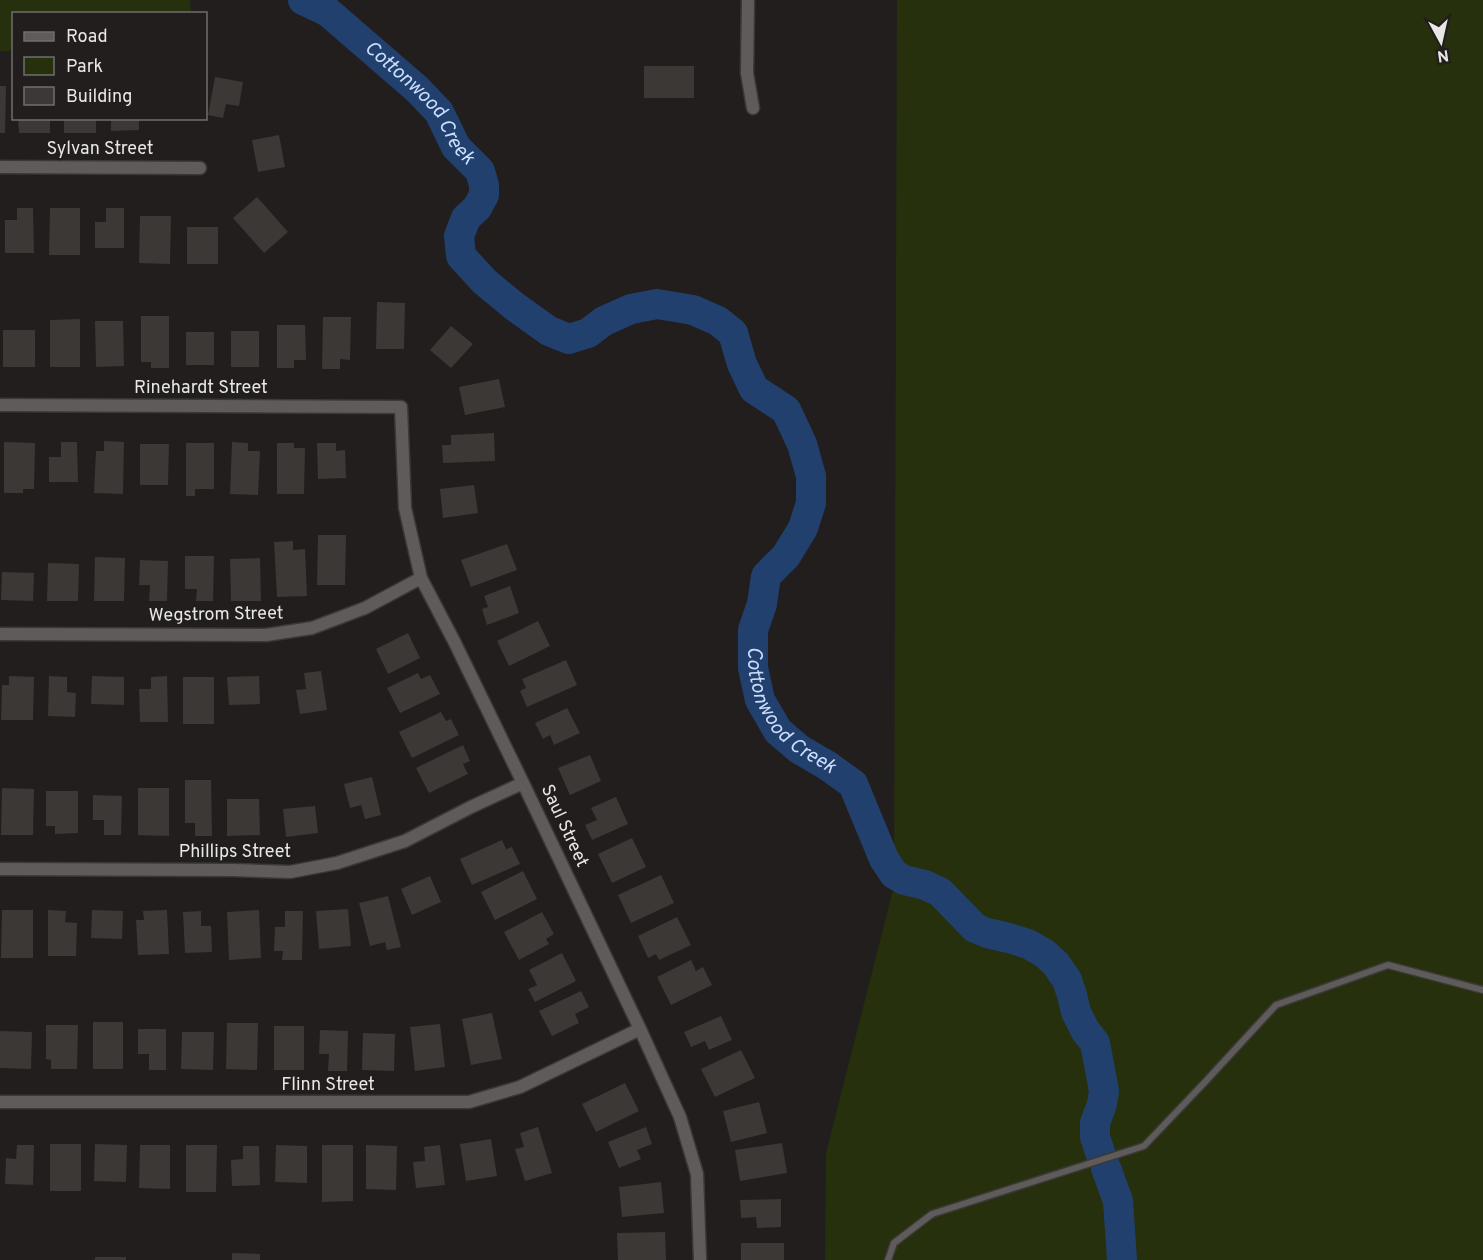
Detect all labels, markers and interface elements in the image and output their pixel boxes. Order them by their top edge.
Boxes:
legend [12,12,207,120]
north arrow [1411,12,1471,72]
text: Road [66,26,108,49]
water label: Cottonwood Creek [358,36,481,172]
text: N [1436,44,1450,66]
text: Park [66,56,103,79]
text: Building [66,86,132,109]
street label: Sylvan Street [46,138,154,161]
street label: Rinehardt Street [134,377,268,400]
street label: Wegstrom Street [148,602,284,628]
water label: Cottonwood Creek [740,647,842,781]
street label: Saul Street [535,781,593,871]
street label: Phillips Street [179,841,291,864]
street label: Flinn Street [281,1074,375,1097]

